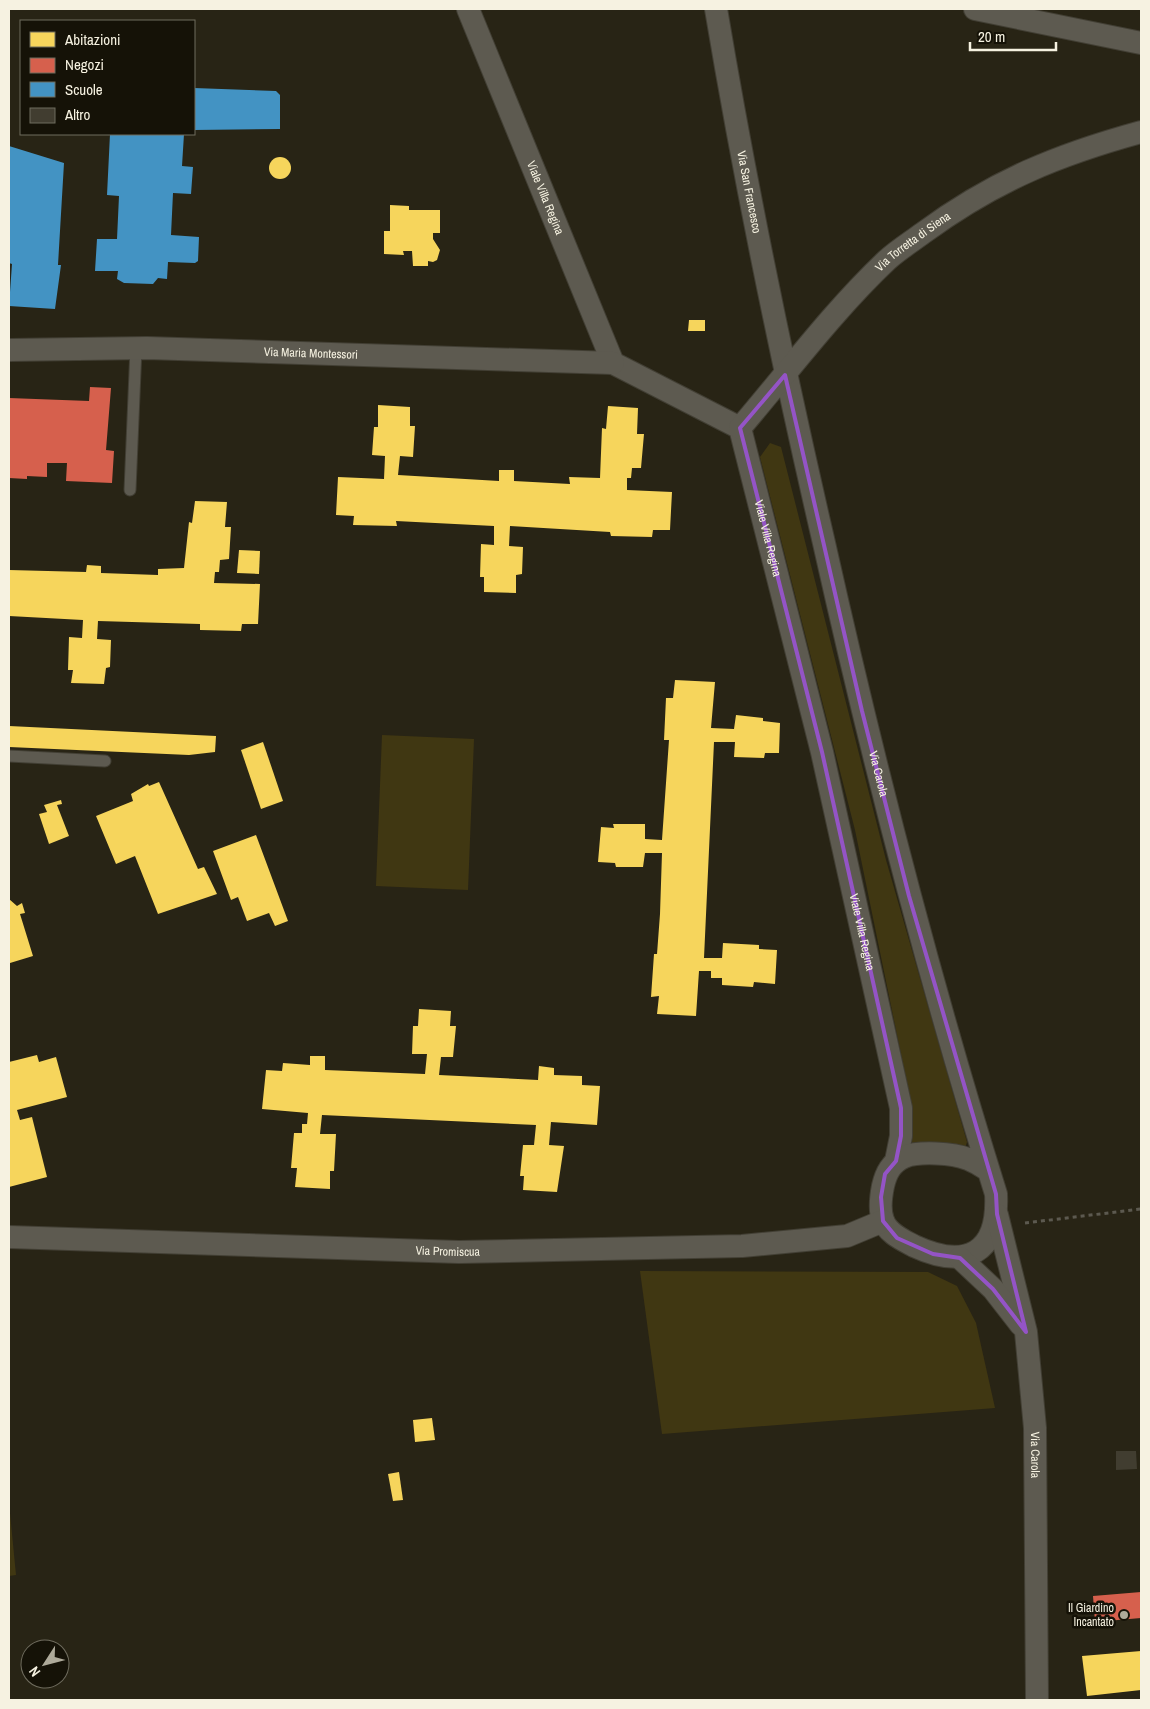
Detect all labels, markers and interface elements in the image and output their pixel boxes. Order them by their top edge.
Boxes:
legend [20,20,195,135]
scale bar [970,20,1056,52]
text: 20 m [978,26,1005,47]
text: Abitazioni [64,29,120,50]
text: Negozi [65,54,104,75]
text: Scuole [65,79,103,100]
text: Altro [64,104,90,125]
street label: Via San Francesco [733,149,765,235]
street label: Viale Villa Regina [523,158,568,238]
street label: Via Torretta di Siena [872,208,954,275]
street label: Via Maria Montessori [264,344,358,363]
street label: Viale Villa Regina [751,498,785,579]
street label: Via Carola [865,749,892,799]
street label: Viale Villa Regina [846,892,878,973]
street label: Via Promiscua [415,1243,481,1260]
street label: Via Carola [1027,1432,1043,1479]
place label: Il Giardino Incantato [1068,1600,1114,1630]
marker: Il Giardino Incantato [1118,1609,1130,1621]
north arrow [20,1639,70,1689]
text: N [25,1663,44,1680]

